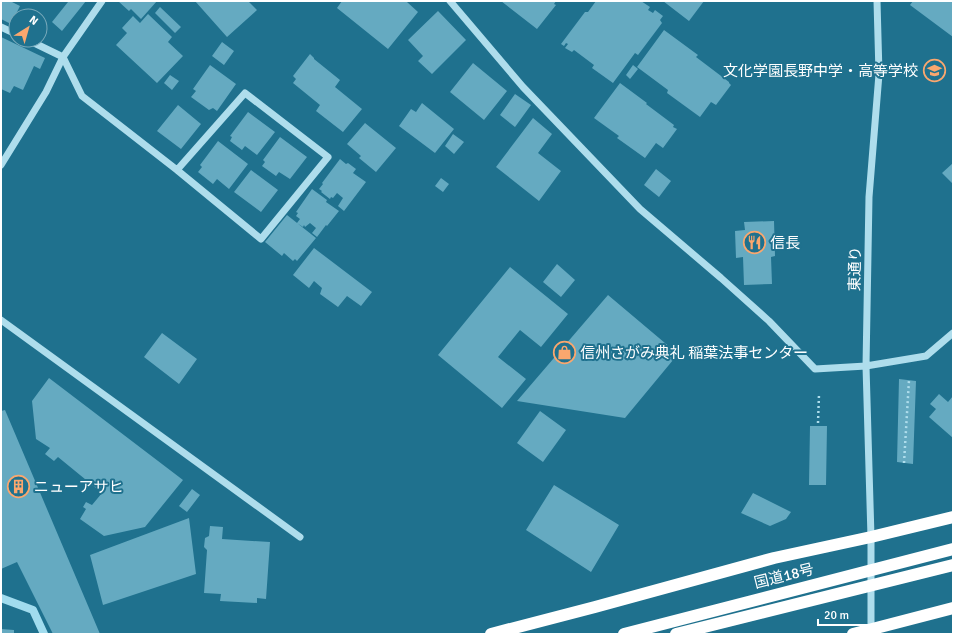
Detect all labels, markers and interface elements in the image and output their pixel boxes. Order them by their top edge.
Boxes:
north arrow [8,8,48,48]
text: N [27,13,41,28]
school or university icon: 文化学園長野中学・高等学校 [921,58,947,84]
place label: 文化学園長野中学・高等学校 [723,62,918,80]
restaurant icon: 信長 [742,230,768,256]
place label: 信長 [770,234,800,252]
street label: 東通り [846,246,864,292]
shop icon: 信州さがみ典礼 稲葉法事センター [551,340,577,366]
place label: 信州さがみ典礼 稲葉法事センター [580,344,808,362]
building icon: ニューアサヒ [6,474,32,500]
place label: ニューアサヒ [34,478,123,496]
street label: 国道18号 [752,560,816,592]
scale bar [818,601,898,627]
text: 20 m [824,608,849,623]

